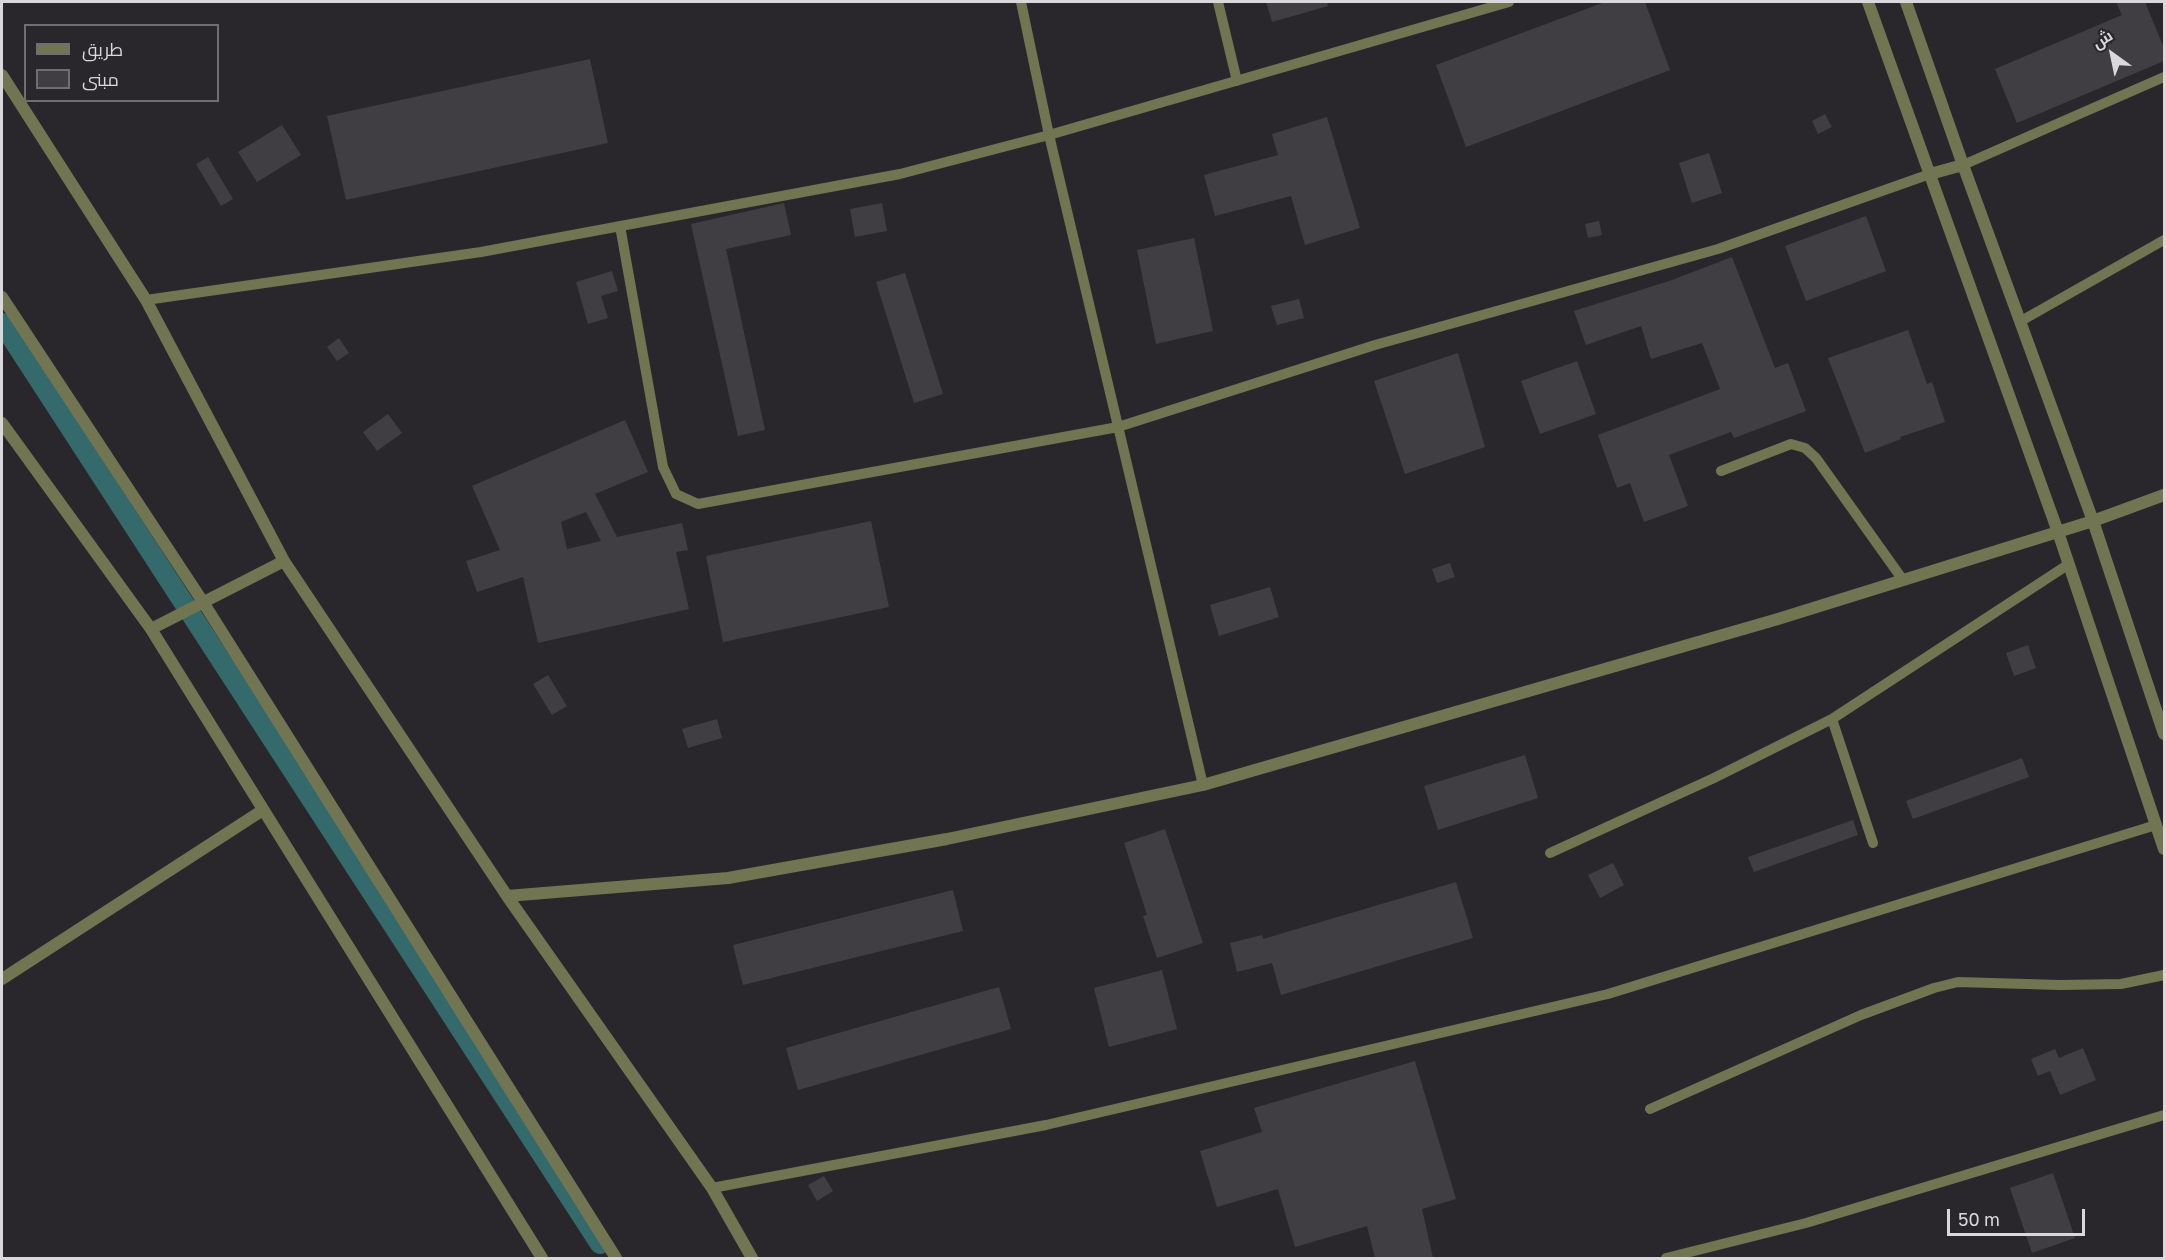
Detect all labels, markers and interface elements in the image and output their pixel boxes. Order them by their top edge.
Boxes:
legend [24,24,219,102]
north arrow [2082,24,2142,84]
text: ش [2088,25,2116,53]
text: طريق [82,38,123,60]
text: مبنى [82,68,119,90]
scale bar [1950,1197,2088,1235]
text: 50 m [1958,1208,2000,1230]

